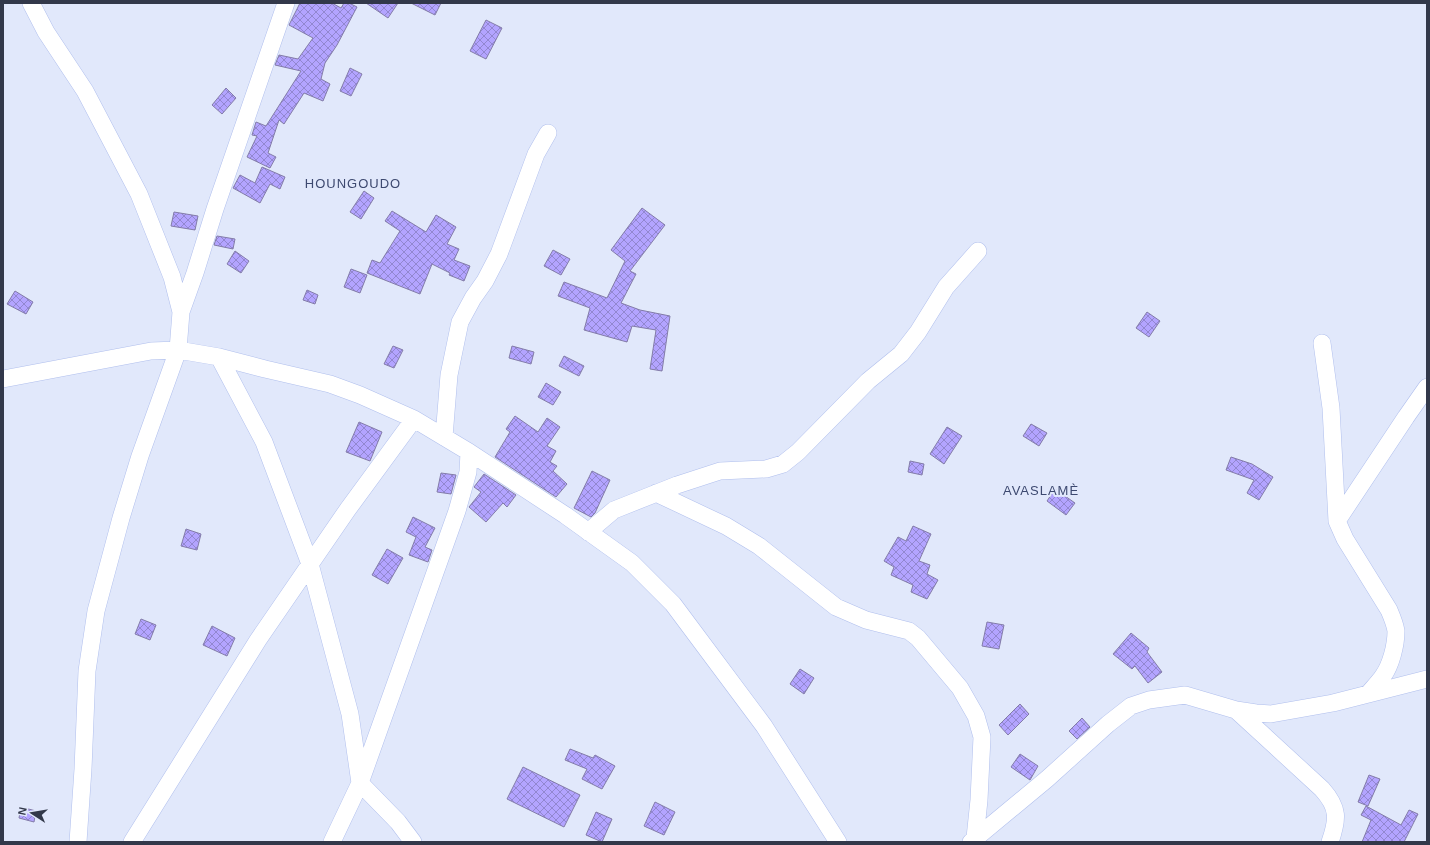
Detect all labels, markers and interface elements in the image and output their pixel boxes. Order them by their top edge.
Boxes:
district label: HOUNGOUDO [305,176,401,191]
district label: AVASLAMÈ [1003,483,1079,498]
north arrow [12,793,52,833]
text: N [16,806,29,816]

